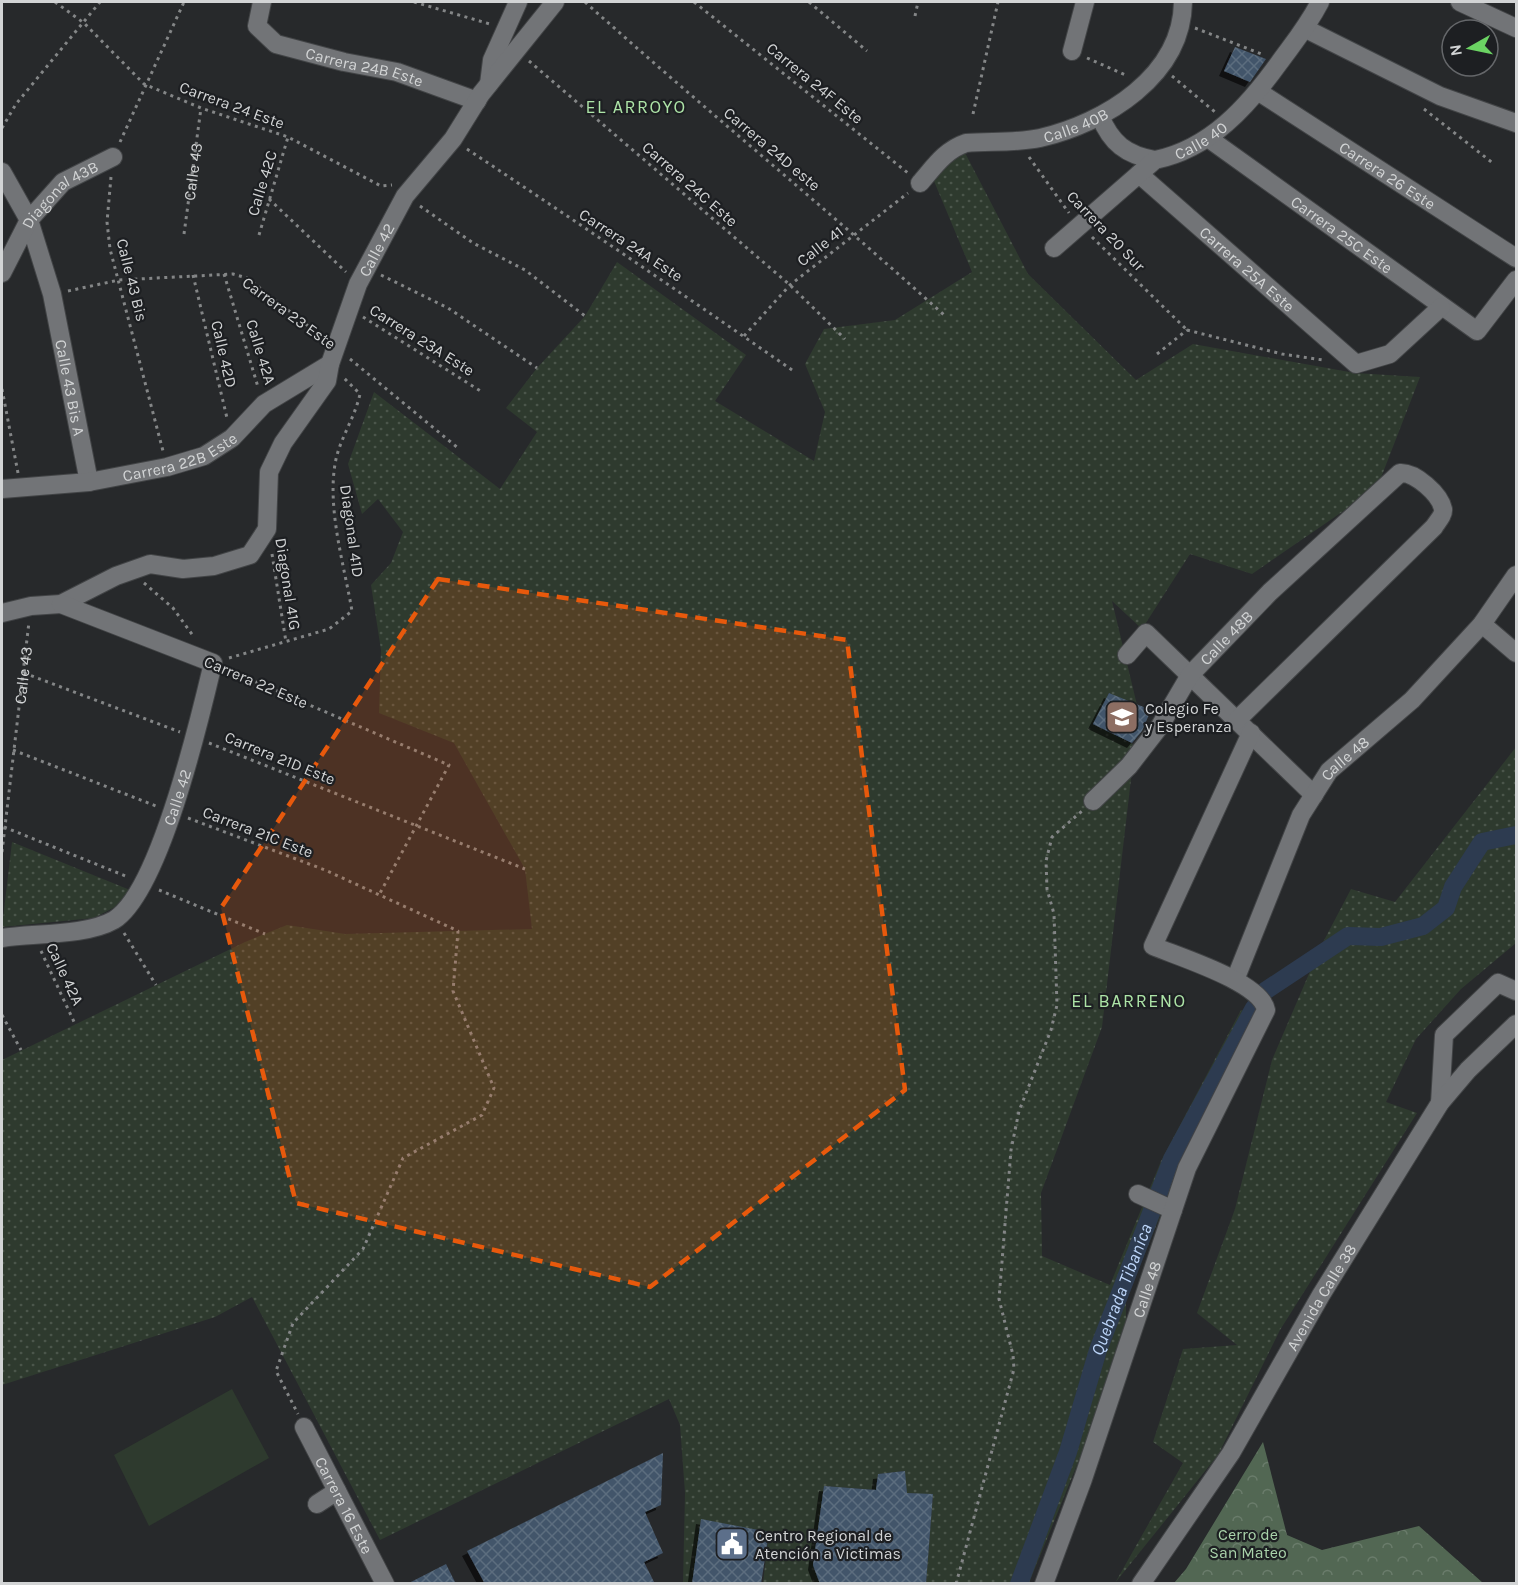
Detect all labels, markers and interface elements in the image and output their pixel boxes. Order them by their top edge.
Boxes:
north arrow [1440,18,1500,78]
street label: Carrera 24F Este [763,38,867,128]
street label: Carrera 24B Este [304,43,426,90]
text: N [1445,43,1466,57]
street label: Carrera 24 Este [177,77,287,133]
district label: EL ARROYO [585,96,687,118]
street label: Carrera 24D este [720,103,824,195]
street label: Calle 40B [1041,104,1111,146]
street label: Calle 40 [1172,117,1231,163]
street label: Carrera 24C Este [638,137,742,231]
street label: Carrera 26 Este [1336,137,1439,213]
street label: Calle 43 [179,142,206,202]
street label: Calle 42C [243,148,281,218]
street label: Diagonal 43B [17,156,101,231]
street label: Carrera 20 Sur [1063,187,1149,275]
street label: Carrera 25C Este [1288,191,1397,277]
street label: Carrera 24A Este [576,204,686,286]
street label: Calle 42 [354,220,398,280]
street label: Calle 41 [793,222,847,270]
street label: Carrera 25A Este [1196,222,1299,315]
street label: Calle 43 Bis [113,237,151,323]
street label: Carrera 23 Este [239,273,339,353]
street label: Carrera 23A Este [366,300,478,380]
street label: Calle 42A [242,317,280,387]
street label: Calle 42D [207,319,241,389]
street label: Calle 43 Bis A [52,338,89,438]
street label: Carrera 22B Este [121,428,240,485]
street label: Diagonal 41D [336,483,368,579]
street label: Diagonal 41G [271,536,305,632]
street label: Calle 48B [1196,606,1257,669]
street label: Calle 43 [10,645,36,705]
street label: Carrera 22 Este [201,652,311,712]
school or university icon: Colegio Fe y Esperanza [1104,699,1140,735]
place label: Colegio Fe y Esperanza [1144,699,1232,736]
street label: Carrera 21D Este [222,727,338,789]
street label: Calle 48 [1316,732,1373,784]
street label: Calle 42 [159,767,195,828]
street label: Carrera 21C Este [200,802,316,862]
street label: Calle 42A [42,940,88,1008]
district label: EL BARRENO [1071,990,1187,1012]
water label: Quebrada Tibaníca [1086,1220,1157,1359]
street label: Avenida Calle 38 [1282,1240,1360,1354]
street label: Calle 48 [1128,1259,1165,1320]
street label: Carrera 16 Este [311,1453,377,1557]
park label: Cerro de San Mateo [1209,1525,1287,1562]
public building icon: Centro Regional de Atención a Victimas [714,1526,750,1562]
place label: Centro Regional de Atención a Victimas [755,1526,901,1563]

